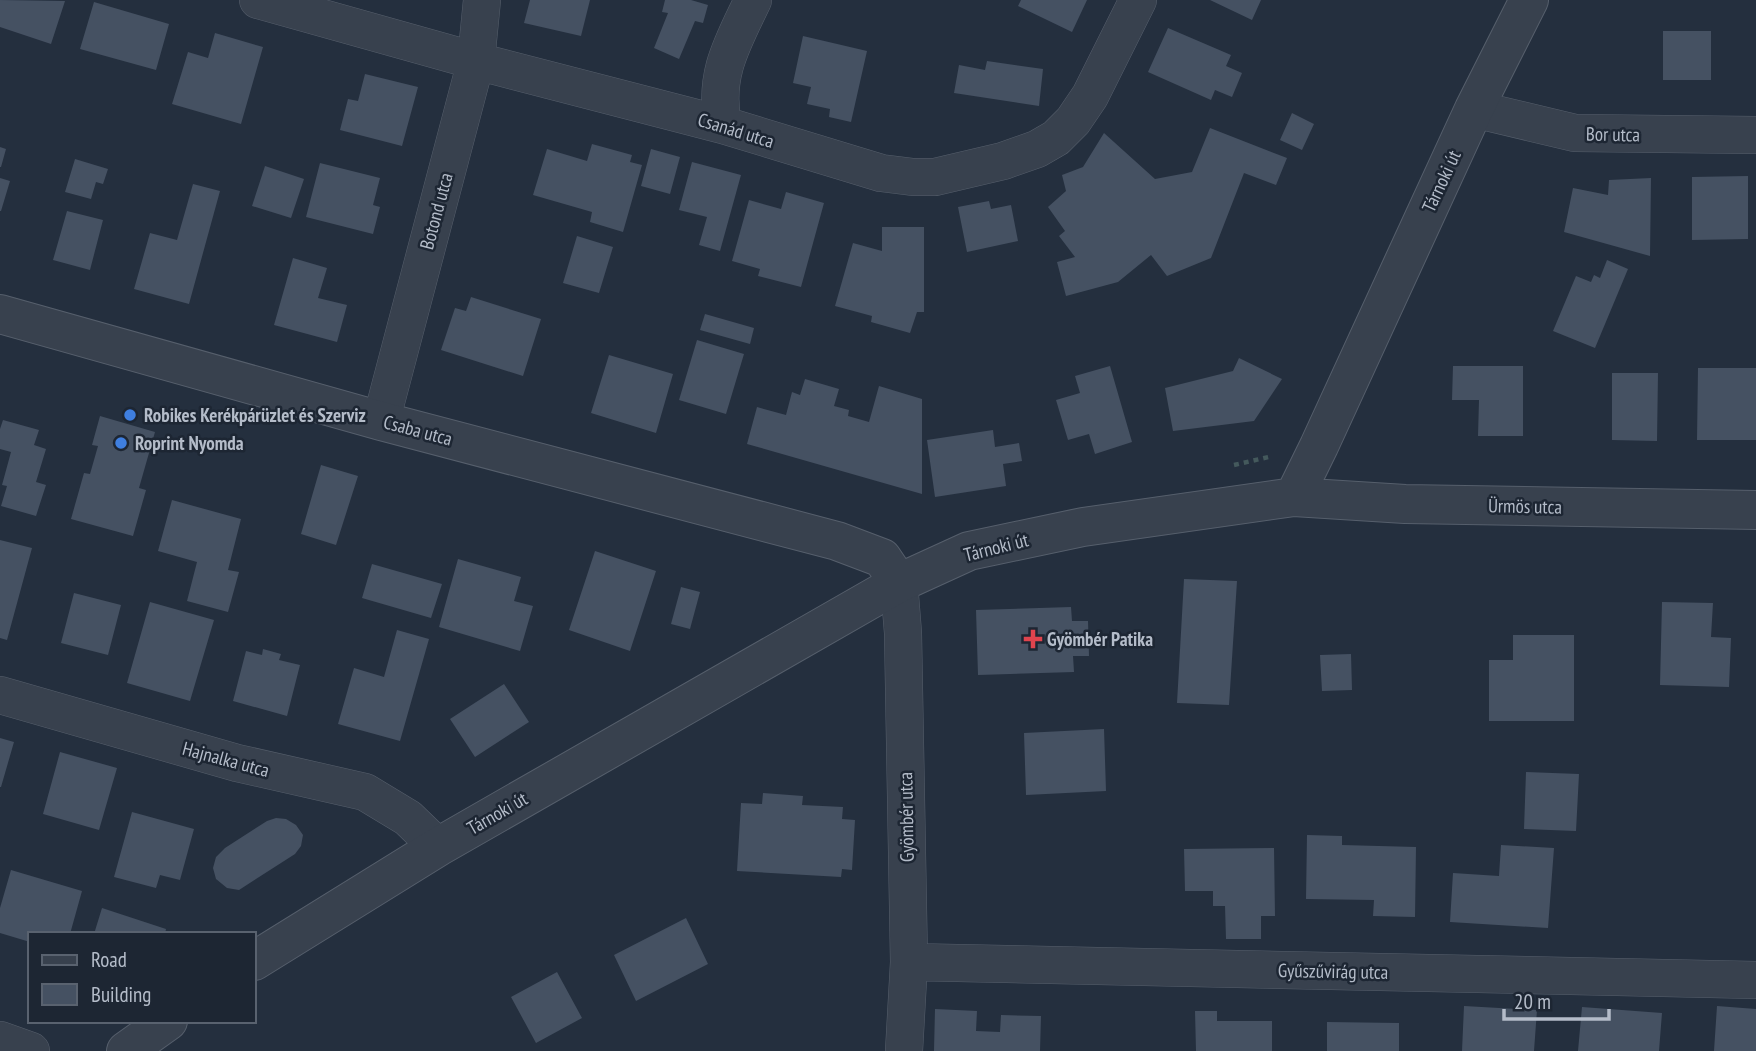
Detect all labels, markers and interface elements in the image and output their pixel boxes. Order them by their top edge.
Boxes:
street label: Csanád utca [695,107,777,153]
street label: Bor utca [1586,122,1640,146]
street label: Tárnoki út [1416,145,1466,216]
street label: Botond utca [414,170,458,252]
place label: Robikes Kerékpárüzlet és Szerviz [144,403,366,427]
marker: Robikes Kerékpárüzlet és Szerviz [122,407,138,423]
street label: Csaba utca [381,409,455,451]
place label: Roprint Nyomda [135,431,244,455]
marker: Roprint Nyomda [113,435,129,451]
street label: Ürmös utca [1488,493,1562,519]
street label: Tárnoki út [961,527,1032,567]
place label: Gyömbér Patika [1047,627,1153,651]
marker: Gyömbér Patika [1025,631,1041,647]
street label: Hajnalka utca [180,736,272,782]
street label: Gyömbér utca [893,772,919,862]
street label: Tárnoki út [463,786,532,840]
legend [28,932,256,1023]
text: Road [91,946,127,973]
street label: Gyűszűvirág utca [1278,958,1388,984]
scale bar [1504,978,1609,1022]
text: Building [91,981,151,1008]
text: 20 m [1514,988,1551,1015]

